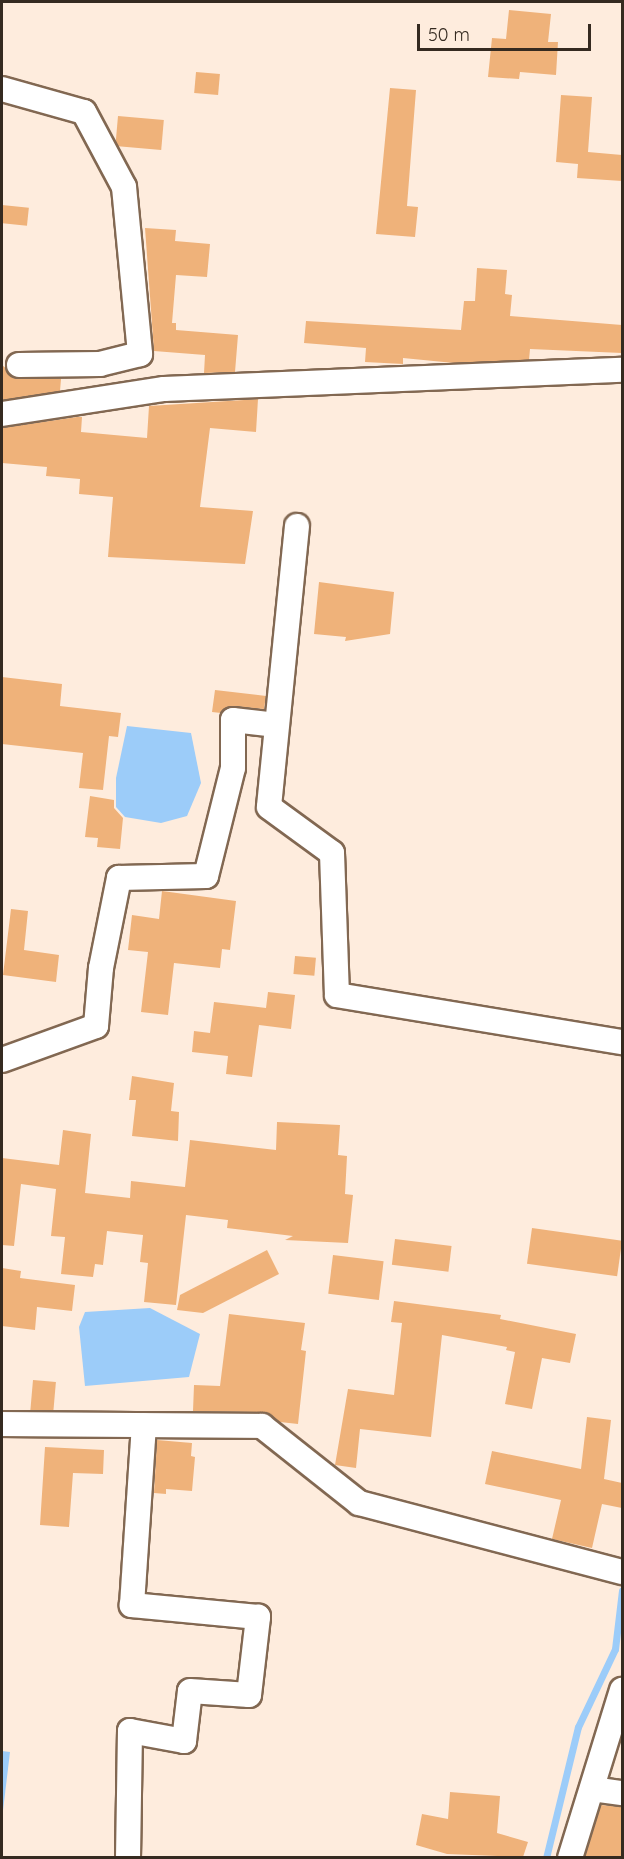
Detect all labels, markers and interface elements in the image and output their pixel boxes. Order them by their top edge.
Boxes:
scale bar [420,12,594,50]
text: 50 m [428,23,470,46]

